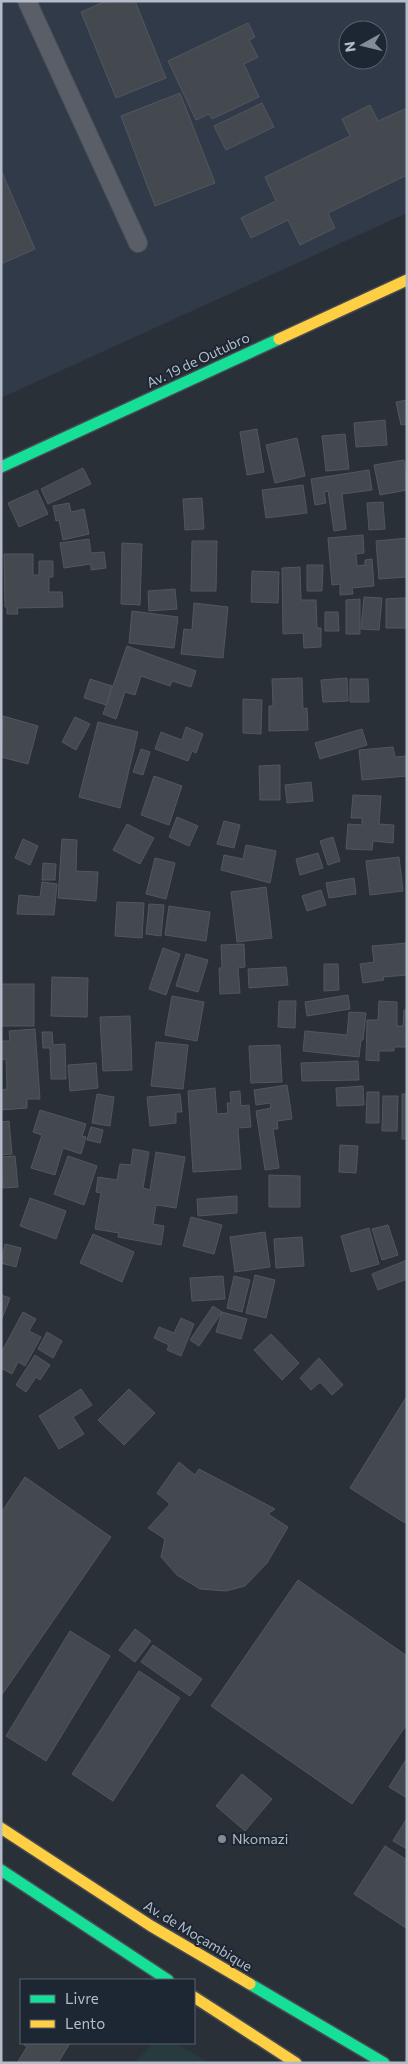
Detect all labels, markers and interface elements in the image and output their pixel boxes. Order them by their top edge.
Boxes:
north arrow [338,20,388,70]
text: N [340,40,359,53]
street label: Av. 19 de Outubro [144,328,252,391]
place label: Nkomazi [232,1830,288,1847]
marker: Nkomazi [216,1833,228,1845]
street label: Av. de Moçambique [141,1897,255,1975]
legend [20,1979,195,2044]
text: Livre [65,1989,99,2007]
text: Lento [65,2014,105,2032]

